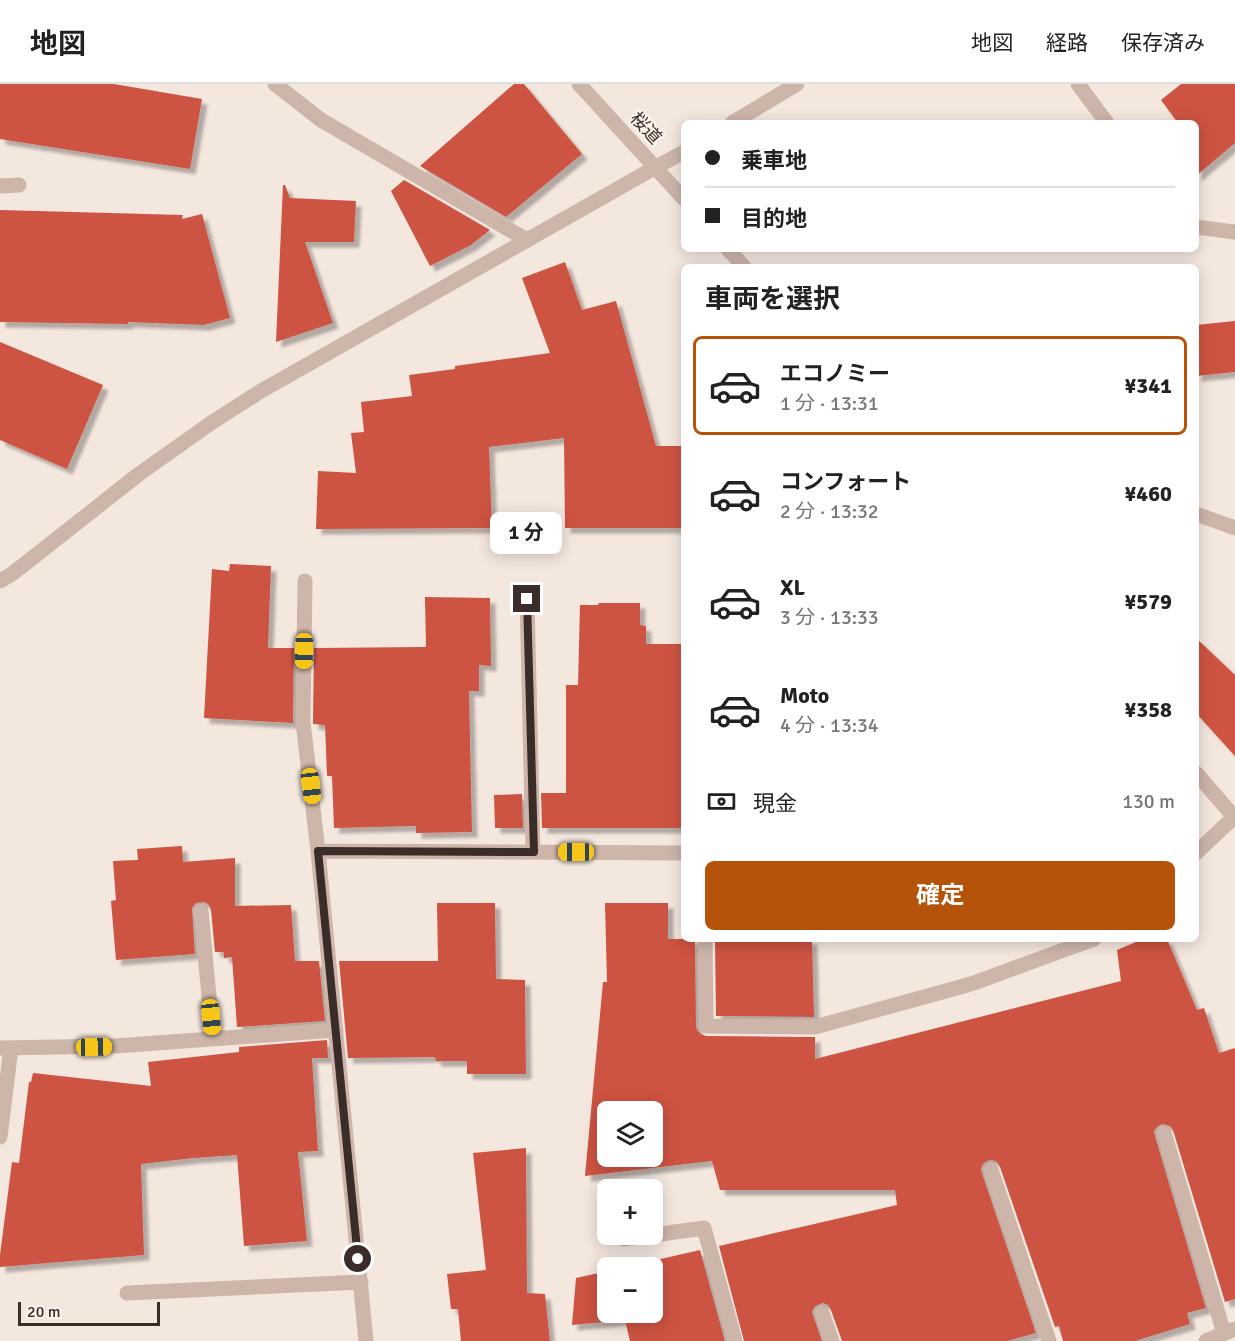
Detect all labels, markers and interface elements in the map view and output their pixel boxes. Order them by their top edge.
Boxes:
text: 地図 [30,27,86,61]
text: 地図 [971,30,1013,56]
text: 経路 [1046,30,1088,56]
text: 保存済み [1121,30,1205,56]
street label: 桜道 [626,107,666,149]
text: 乗車地 [741,147,807,174]
text: 目的地 [741,205,807,232]
text: 車両を選択 [705,283,840,316]
icon: car [708,359,762,413]
text: エコノミー [780,360,890,387]
text: ¥341 [1124,372,1172,399]
text: 1 分 · 13:31 [780,391,879,416]
icon: car [708,467,762,521]
text: コンフォート [780,468,911,495]
text: ¥460 [1124,480,1172,507]
text: 2 分 · 13:32 [780,499,879,524]
callout: 1 分 [491,512,563,554]
text: 1 分 [508,520,544,545]
text: XL [780,574,805,601]
icon: car [708,575,762,629]
route end [513,585,540,612]
text: ¥579 [1124,588,1172,615]
text: 3 分 · 13:33 [780,605,879,630]
car [295,633,313,669]
text: Moto [780,682,829,709]
icon: car [708,683,762,737]
text: ¥358 [1124,696,1172,723]
text: 4 分 · 13:34 [780,713,879,738]
car [300,767,322,805]
icon: cash [705,785,738,818]
text: 130 m [1122,789,1175,814]
text: 現金 [753,790,797,817]
car [558,843,594,861]
button: 確定 [705,861,1175,930]
car [200,998,222,1036]
car [76,1038,112,1056]
map controls [597,1101,663,1323]
button: layers [597,1101,663,1167]
button: + [597,1179,663,1245]
route start [344,1245,371,1272]
button: − [597,1257,663,1323]
scale bar [18,1299,160,1326]
text: 20 m [27,1302,61,1322]

